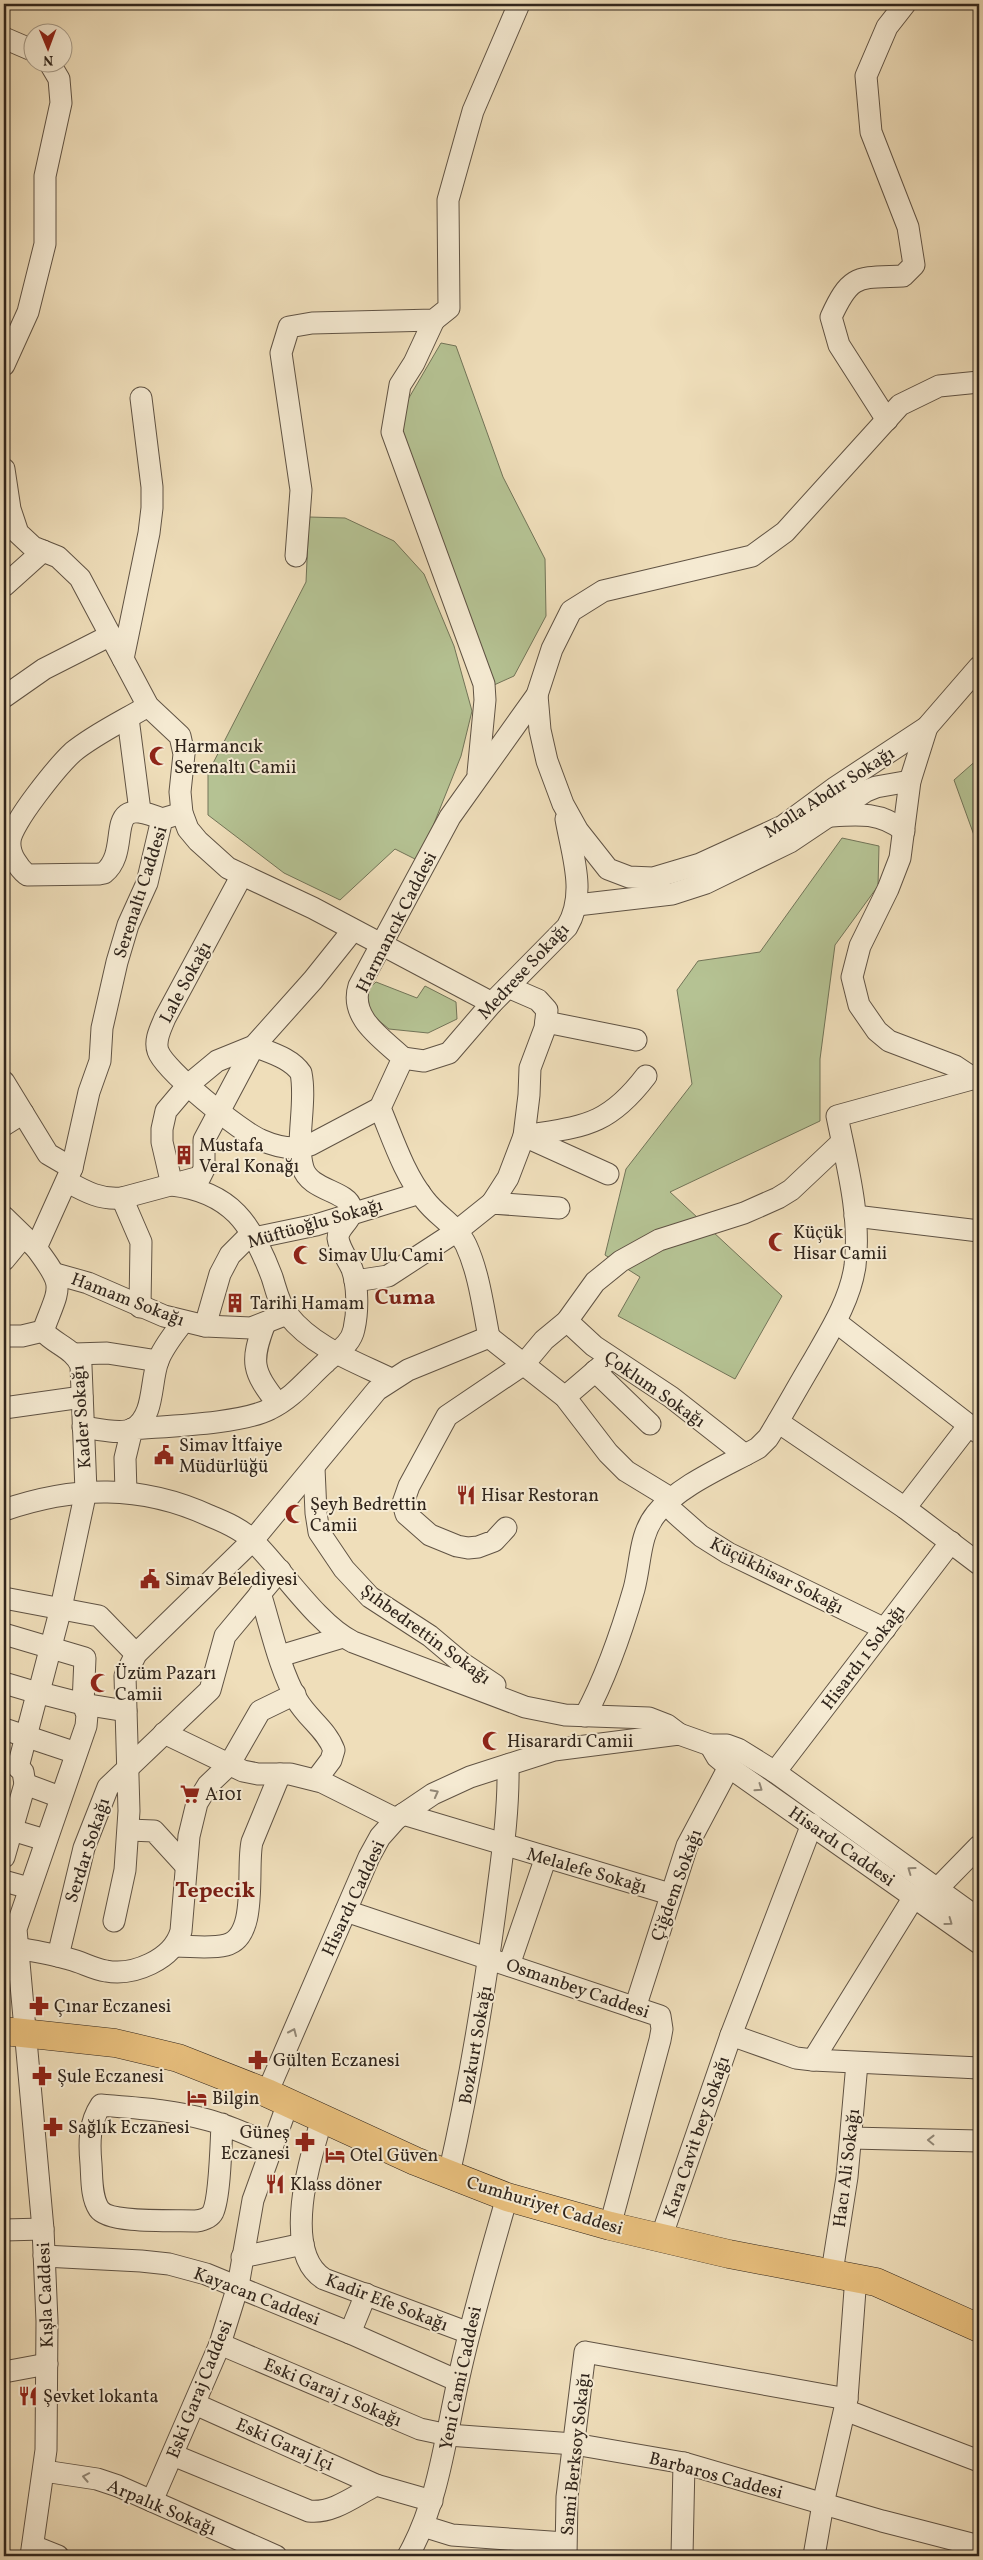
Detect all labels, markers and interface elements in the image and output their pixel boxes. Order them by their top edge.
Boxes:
north arrow [22,22,72,72]
text: N [43,50,53,69]
place label: Harmancık Serenaltı Camii [174,735,296,781]
street label: Molla Abdır Sokağı [760,742,900,845]
mosque icon: Harmancık Serenaltı Camii [148,745,170,767]
street label: Serenaltı Caddesi [108,823,175,962]
street label: Harmancık Caddesi [351,848,444,998]
street label: Medrese Sokağı [473,918,575,1026]
street label: Lale Sokağı [154,937,218,1028]
place label: Mustafa Veral Konağı [199,1134,299,1180]
building icon: Mustafa Veral Konağı [173,1144,195,1166]
street label: Müftüoğlu Sokağı [245,1193,386,1256]
place label: Küçük Hisar Camii [793,1221,887,1267]
mosque icon: Küçük Hisar Camii [767,1231,789,1253]
mosque icon: Simav Ulu Cami [292,1244,314,1266]
place label: Simav Ulu Cami [318,1244,444,1269]
street label: Hamam Sokağı [67,1267,188,1334]
district label: Cuma [375,1283,435,1314]
building icon: Tarihi Hamam [224,1292,246,1314]
place label: Tarihi Hamam [250,1292,365,1317]
street label: Çoklum Sokağı [598,1346,710,1435]
street label: Kader Sokağı [66,1364,99,1470]
place label: Simav İtfaiye Müdürlüğü [179,1434,283,1480]
public building icon: Simav İtfaiye Müdürlüğü [153,1444,175,1466]
restaurant icon: Hisar Restoran [455,1484,477,1506]
place label: Hisar Restoran [481,1484,599,1509]
place label: Şeyh Bedrettin Camii [310,1493,427,1539]
mosque icon: Şeyh Bedrettin Camii [284,1503,306,1525]
street label: Küçükhisar Sokağı [705,1532,848,1621]
public building icon: Simav Belediyesi [139,1568,161,1590]
place label: Simav Belediyesi [165,1568,298,1593]
street label: Şıhbedrettin Sokağı [355,1579,495,1691]
street label: Hisardı 1 Sokağı [816,1600,912,1716]
place label: Üzüm Pazarı Camii [115,1662,216,1708]
mosque icon: Üzüm Pazarı Camii [89,1672,111,1694]
mosque icon: Hisarardı Camii [481,1730,503,1752]
place label: Hisarardı Camii [507,1730,633,1755]
one-way arrow [753,1782,763,1791]
supermarket icon: A101 [179,1783,201,1805]
place label: A101 [205,1783,242,1808]
one-way arrow [430,1789,439,1799]
street label: Serdar Sokağı [60,1795,117,1906]
street label: Hisardı Caddesi [783,1801,900,1893]
street label: Çiğdem Sokağı [646,1826,709,1945]
street label: Hisardı Caddesi [317,1837,392,1961]
street label: Melalefe Sokağı [523,1842,650,1901]
one-way arrow [907,1867,917,1876]
district label: Tepecik [175,1876,255,1907]
one-way arrow [943,1916,953,1925]
street label: Osmanbey Caddesi [502,1953,653,2026]
street label: Bozkurt Sokağı [454,1984,499,2106]
pharmacy icon: Çınar Eczanesi [28,1995,50,2017]
place label: Çınar Eczanesi [54,1995,171,2020]
one-way arrow [287,2028,298,2037]
pharmacy icon: Gülten Eczanesi [247,2049,269,2071]
place label: Gülten Eczanesi [273,2049,400,2074]
street label: Kara Cavit bey Sokağı [658,2053,737,2222]
pharmacy icon: Şule Eczanesi [31,2065,53,2087]
place label: Şule Eczanesi [57,2065,164,2090]
hotel icon: Bilgin [186,2087,208,2109]
place label: Bilgin [212,2087,260,2112]
street label: Hacı Ali Sokağı [828,2107,867,2229]
pharmacy icon: Sağlık Eczanesi [42,2116,64,2138]
place label: Sağlık Eczanesi [68,2116,190,2141]
place label: Güneş Eczanesi [221,2121,290,2167]
pharmacy icon: Güneş Eczanesi [294,2131,316,2153]
one-way arrow [926,2134,934,2145]
hotel icon: Otel Güven [324,2144,346,2166]
place label: Otel Güven [350,2144,438,2169]
street label: Cumhuriyet Caddesi [463,2171,626,2242]
restaurant icon: Klass döner [264,2173,286,2195]
place label: Klass döner [290,2173,383,2198]
street label: Kışla Caddesi [32,2242,61,2348]
street label: Kayacan Caddesi [190,2262,323,2333]
street label: Kadir Efe Sokağı [321,2268,451,2338]
street label: Yeni Cami Caddesi [434,2304,489,2452]
street label: Eski Garaj Caddesi [161,2317,240,2463]
street label: Eski Garaj 1 Sokağı [259,2353,405,2434]
street label: Sami Berksoy Sokağı [556,2372,597,2537]
restaurant icon: Şevket lokanta [17,2385,39,2407]
place label: Şevket lokanta [43,2385,158,2410]
street label: Eski Garaj İçi [232,2413,337,2478]
street label: Barbaros Caddesi [646,2447,785,2506]
one-way arrow [81,2473,90,2483]
street label: Arpalık Sokağı [103,2474,220,2543]

